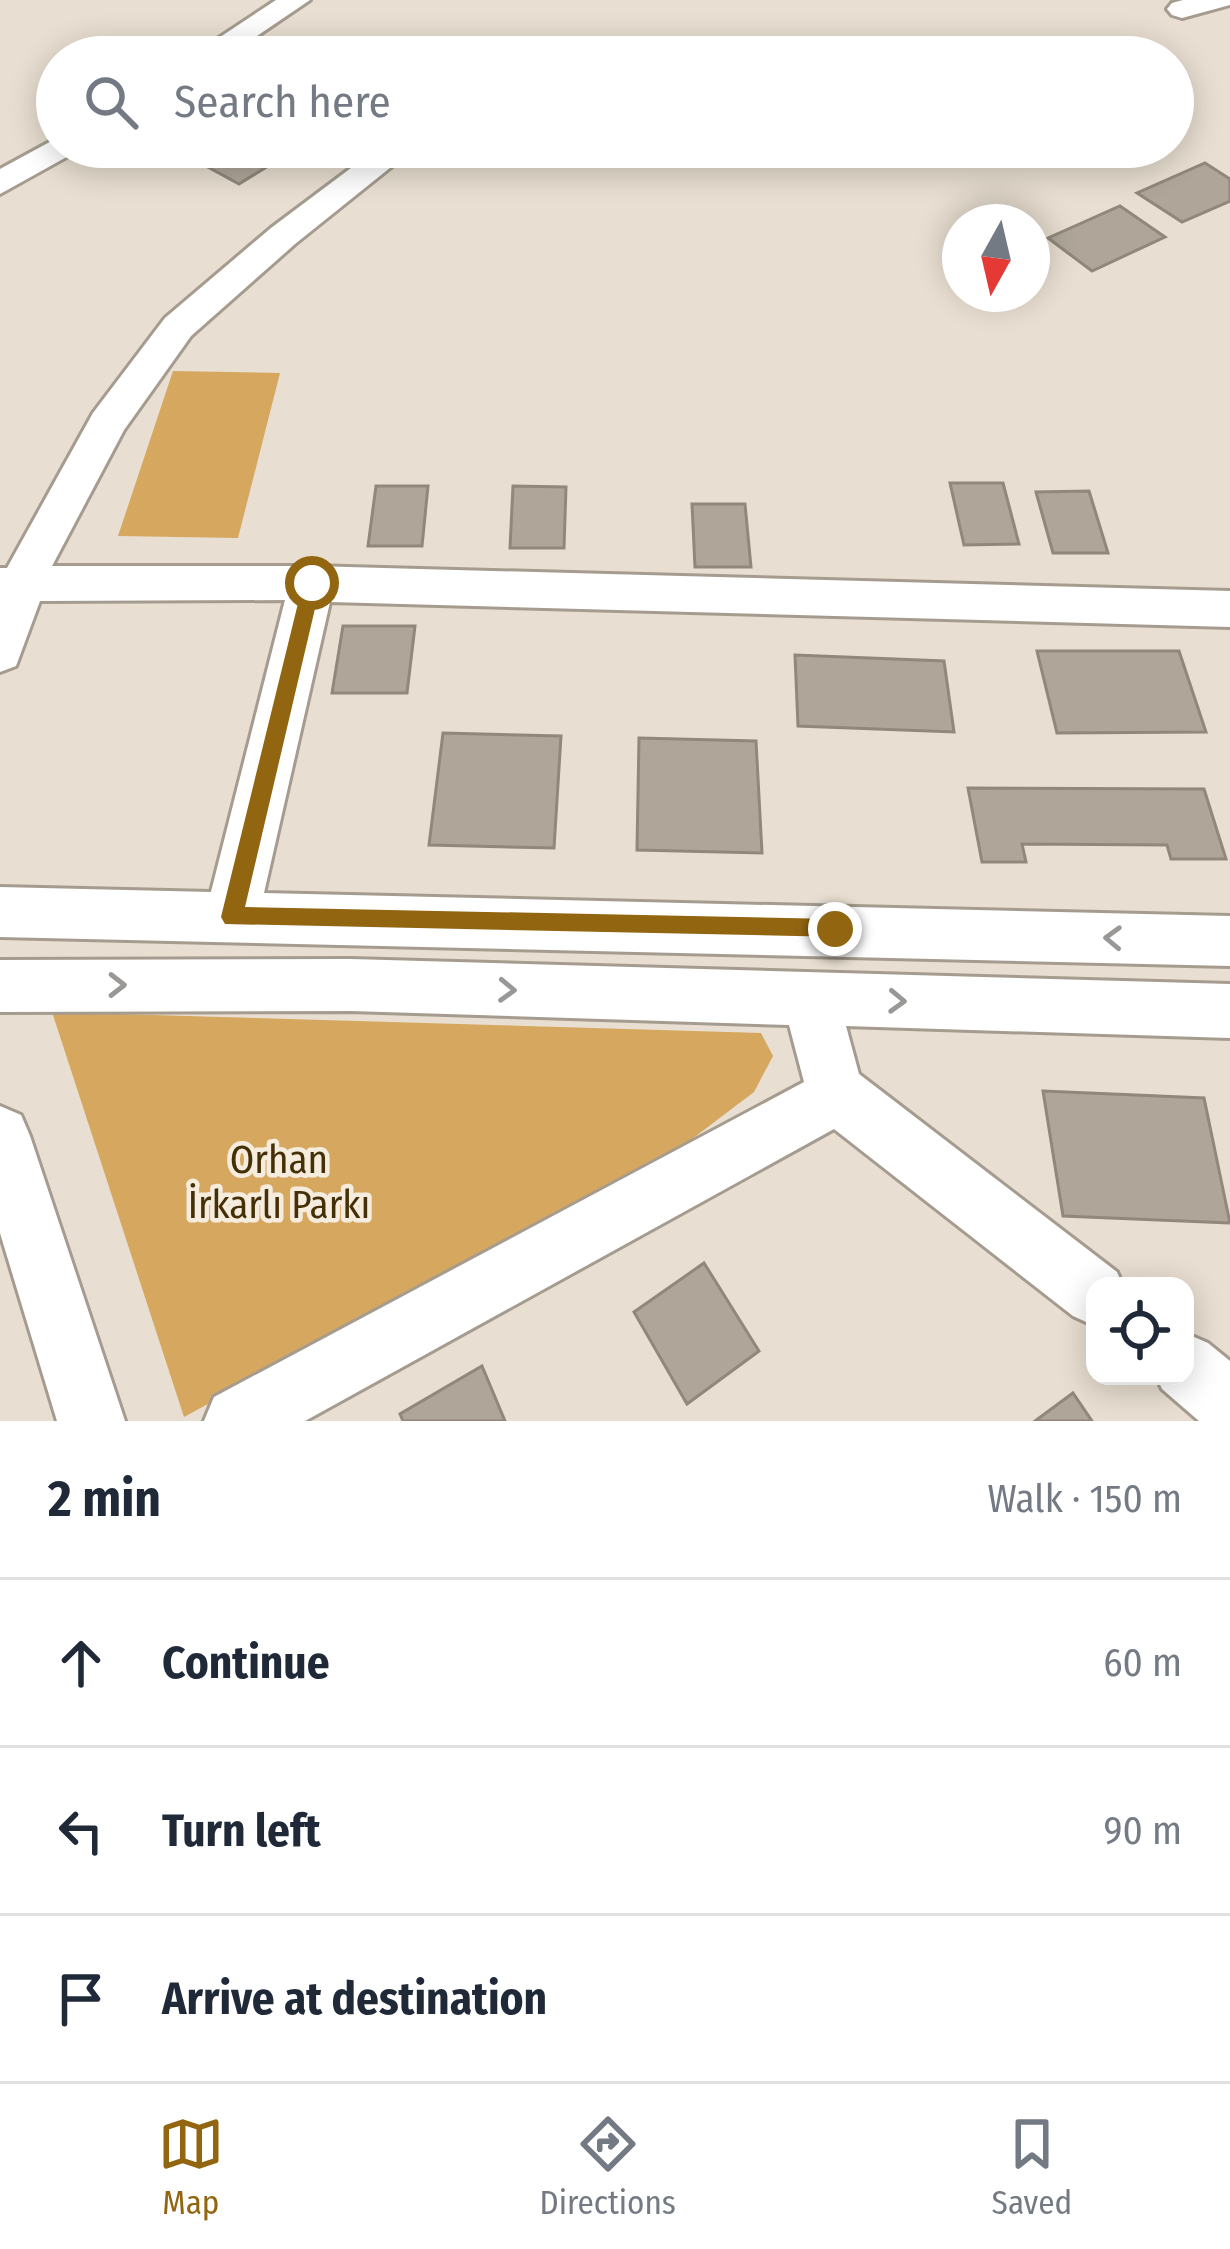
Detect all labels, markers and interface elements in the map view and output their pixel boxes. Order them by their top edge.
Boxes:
search box [36,36,1194,168]
icon: search [78,69,144,135]
text: Search here [174,75,391,129]
north arrow [942,204,1050,312]
route start [285,556,339,610]
route end [808,902,862,956]
one-way arrow [1103,925,1122,951]
one-way arrow [109,972,127,998]
one-way arrow [498,976,517,1002]
one-way arrow [888,988,907,1014]
park label: Orhan İrkarlı Parkı [188,1137,370,1228]
map controls [1086,1277,1194,1385]
button: locate [1086,1277,1194,1385]
text: 2 min [48,1468,161,1530]
text: Walk · 150 m [988,1476,1182,1522]
icon: ahead [48,1630,114,1696]
text: Continue [162,1636,330,1690]
text: 60 m [1103,1640,1182,1686]
icon: left [48,1798,114,1864]
text: Turn left [162,1804,321,1858]
text: 90 m [1104,1808,1182,1854]
icon: arrive [48,1966,114,2032]
text: Arrive at destination [162,1972,547,2026]
tab: Map [158,2111,224,2223]
tab: Directions [539,2111,676,2223]
tab: Saved [992,2111,1072,2223]

